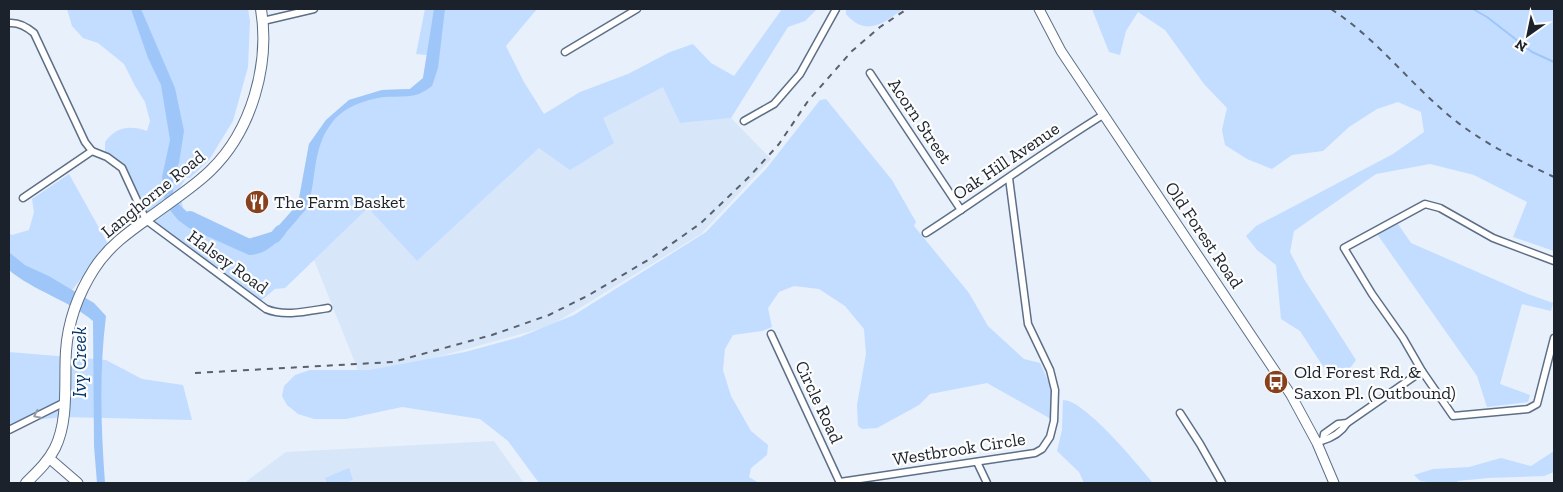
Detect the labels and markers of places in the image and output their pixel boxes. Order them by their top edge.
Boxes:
restaurant icon: The Farm Basket [244,189,270,215]
place label: The Farm Basket [274,191,405,213]
place label: Old Forest Rd. & Saxon Pl. (Outbound) [1294,361,1456,404]
bus stop icon: Old Forest Rd. & Saxon Pl. (Outbound) [1263,369,1289,395]

